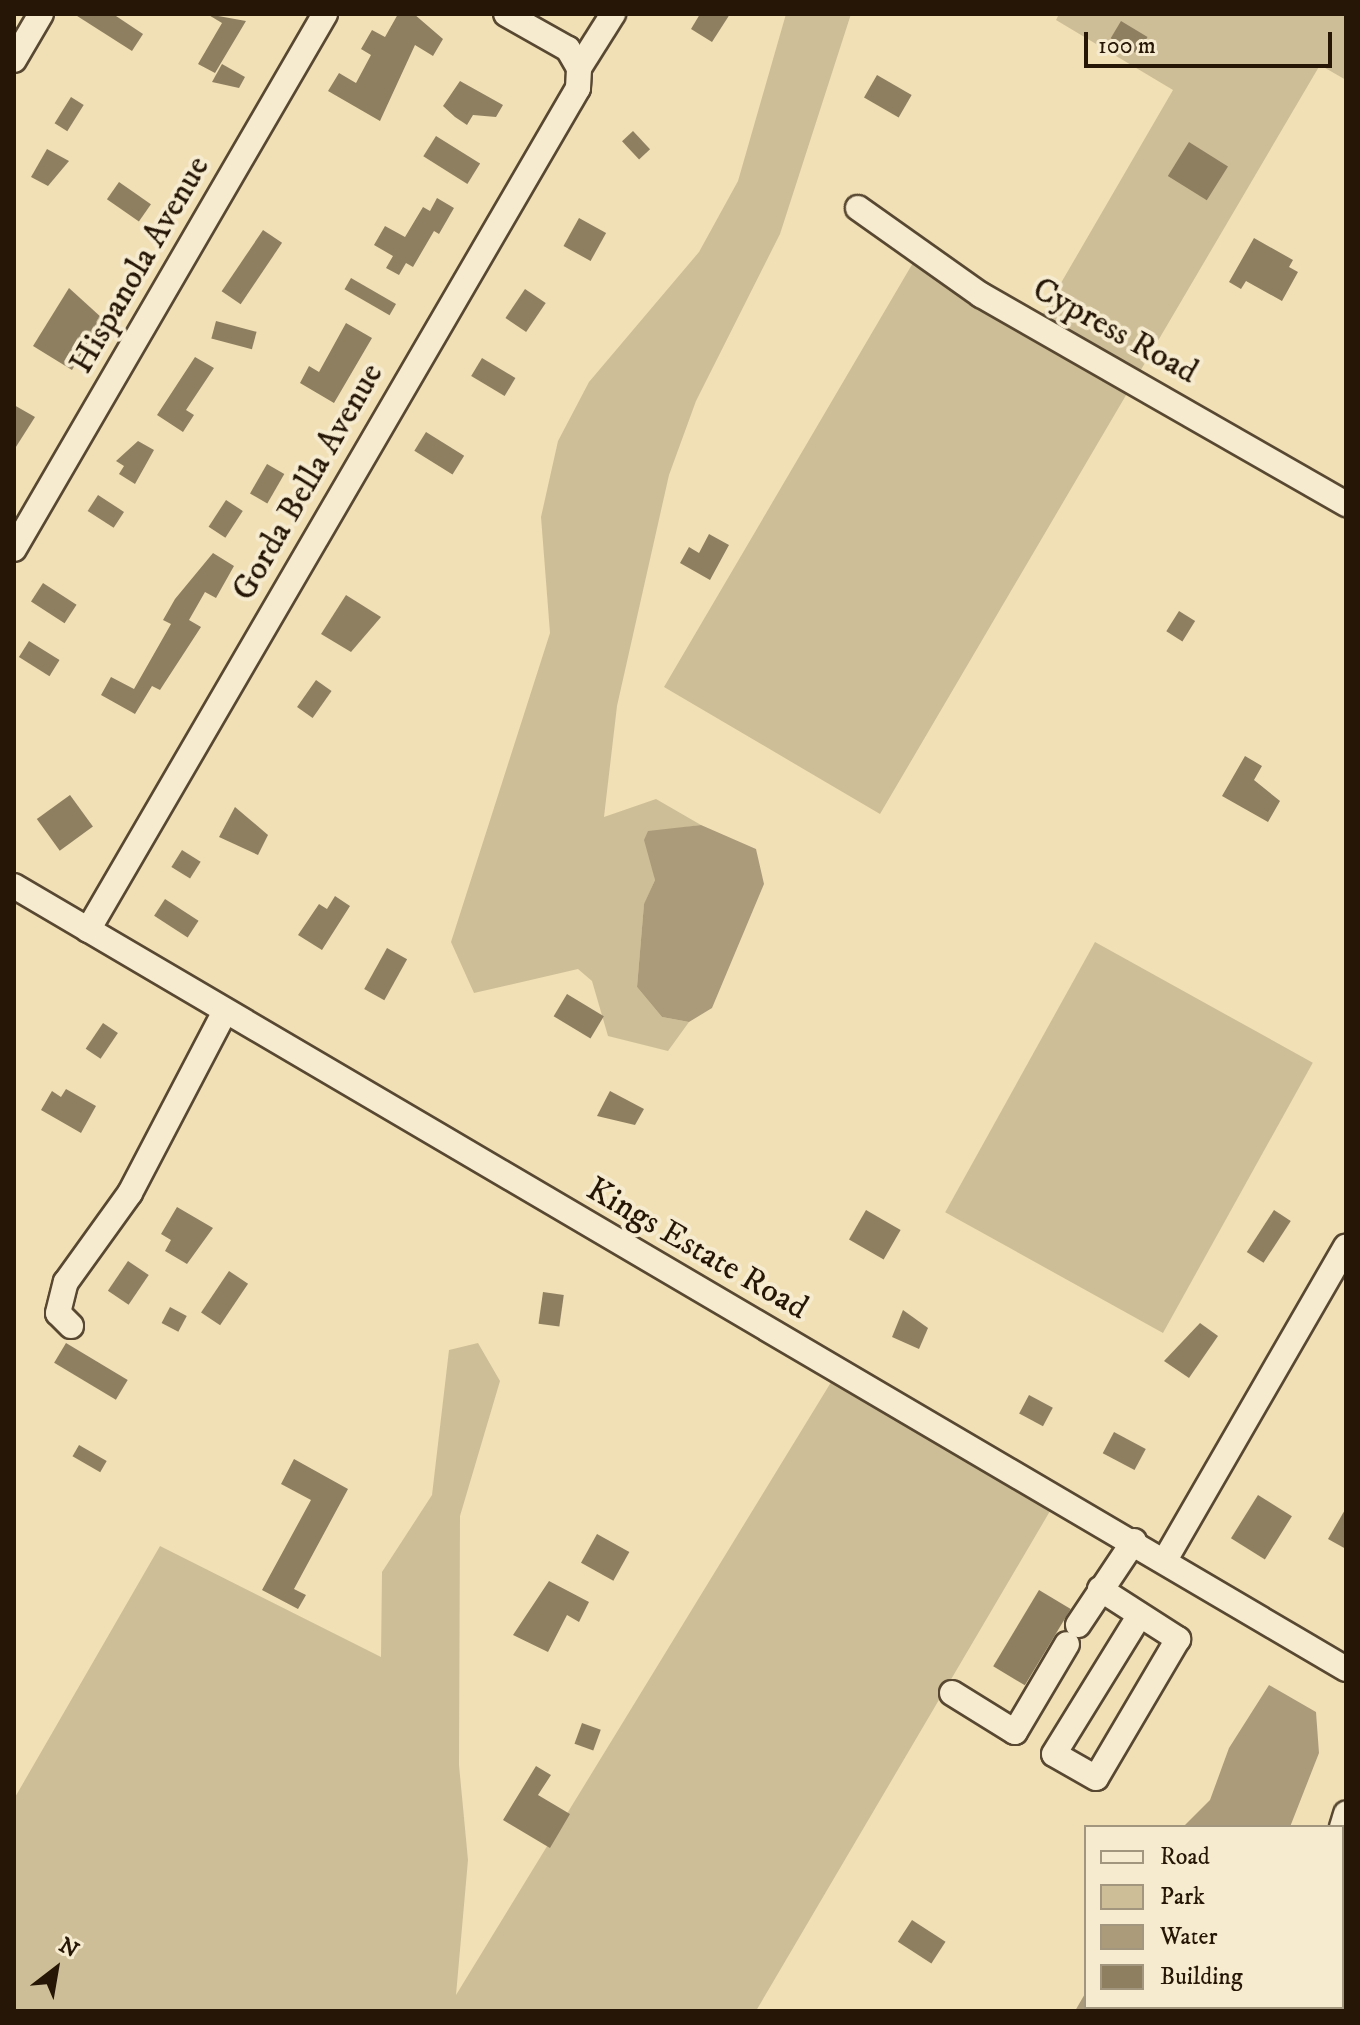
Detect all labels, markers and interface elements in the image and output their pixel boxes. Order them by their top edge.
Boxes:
scale bar [1088,16,1336,66]
text: 100 m [1098,31,1156,61]
street label: Hispanola Avenue [61,149,219,381]
street label: Cypress Road [1025,269,1205,393]
street label: Gorda Bella Avenue [224,356,392,608]
street label: Kings Estate Road [579,1169,815,1329]
legend [1084,1825,1344,2009]
text: Road [1160,1842,1210,1872]
text: Park [1160,1882,1205,1912]
text: Water [1160,1922,1217,1952]
north arrow [16,1929,96,2009]
text: N [54,1932,83,1964]
text: Building [1160,1962,1243,1992]

